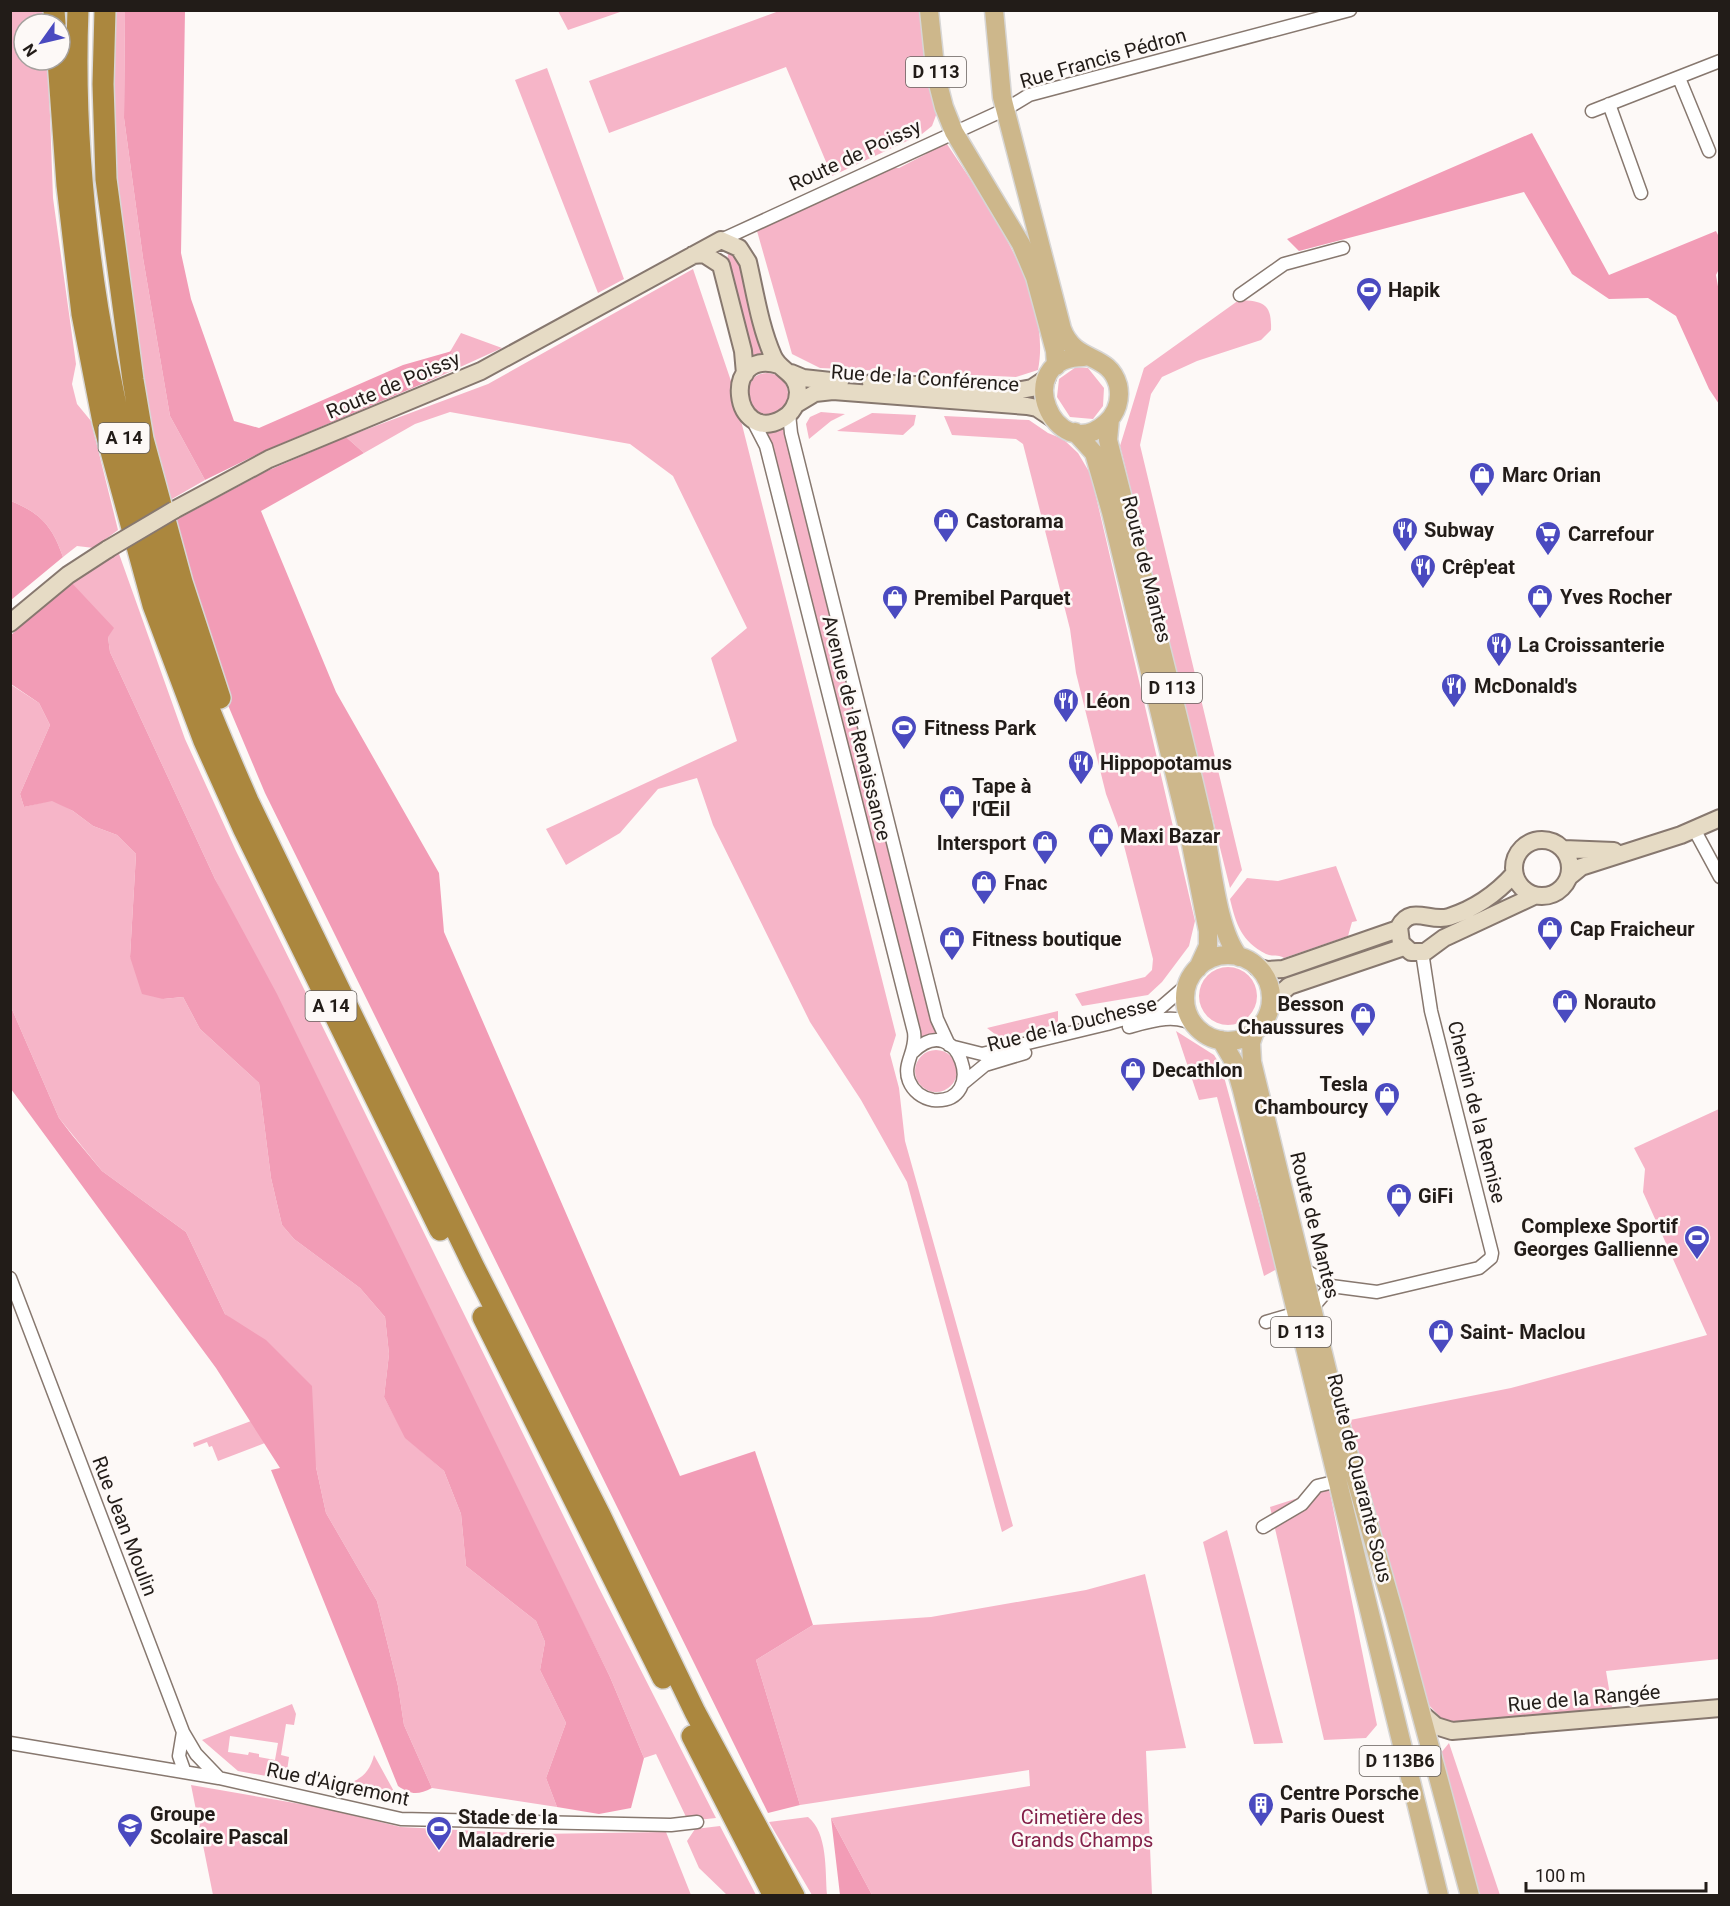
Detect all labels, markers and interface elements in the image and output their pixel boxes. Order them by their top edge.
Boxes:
north arrow [12,12,72,72]
street label: Rue Francis Pédron [1017,23,1189,93]
text: N [19,40,41,60]
road number: D 113 [906,57,966,87]
street label: Route de Poissy [785,114,925,196]
sports icon: Hapik [1354,275,1384,313]
place label: Hapik [1388,278,1440,302]
street label: Route de Poissy [323,346,464,424]
street label: Rue de la Conférence [830,359,1020,397]
road number: A 14 [98,423,150,453]
shop icon: Marc Orian [1467,460,1497,498]
place label: Marc Orian [1502,463,1601,487]
street label: Route de Mantes [1117,493,1177,645]
shop icon: Castorama [931,506,961,544]
place label: Castorama [966,509,1064,533]
restaurant icon: Subway [1390,515,1420,553]
place label: Subway [1424,518,1495,542]
supermarket icon: Carrefour [1533,519,1563,557]
place label: Carrefour [1568,522,1655,546]
restaurant icon: Crêp'eat [1408,552,1438,590]
place label: Crêp'eat [1442,555,1515,579]
shop icon: Yves Rocher [1525,582,1555,620]
shop icon: Premibel Parquet [880,583,910,621]
place label: Yves Rocher [1560,585,1673,609]
place label: Premibel Parquet [914,586,1071,610]
street label: Avenue de la Renaissance [817,613,897,843]
restaurant icon: La Croissanterie [1484,630,1514,668]
place label: La Croissanterie [1518,633,1665,657]
restaurant icon: McDonald's [1439,671,1469,709]
road number: D 113 [1142,673,1202,703]
place label: McDonald's [1474,674,1577,698]
restaurant icon: Léon [1051,686,1081,724]
place label: Léon [1086,689,1130,713]
sports icon: Fitness Park [889,713,919,751]
place label: Fitness Park [924,716,1036,740]
restaurant icon: Hippopotamus [1066,748,1096,786]
place label: Hippopotamus [1100,751,1232,775]
place label: Tape à l'Œil [972,774,1032,821]
shop icon: Tape à l'Œil [937,783,967,821]
shop icon: Maxi Bazar [1086,821,1116,859]
place label: Maxi Bazar [1120,824,1221,848]
shop icon: Intersport [1030,828,1060,866]
place label: Intersport [937,831,1026,855]
shop icon: Fnac [969,868,999,906]
place label: Fnac [1004,871,1047,895]
shop icon: Cap Fraicheur [1535,914,1565,952]
place label: Cap Fraicheur [1570,917,1695,941]
shop icon: Fitness boutique [937,924,967,962]
place label: Fitness boutique [972,927,1122,951]
shop icon: Norauto [1550,987,1580,1025]
place label: Norauto [1584,990,1656,1014]
road number: A 14 [306,991,356,1021]
street label: Rue de la Duchesse [985,991,1159,1057]
place label: Besson Chaussures [1238,992,1344,1039]
shop icon: Besson Chaussures [1348,1000,1378,1038]
street label: Chemin de la Remise [1443,1018,1511,1206]
shop icon: Decathlon [1118,1055,1148,1093]
place label: Decathlon [1152,1058,1243,1082]
place label: Tesla Chambourcy [1254,1072,1369,1119]
shop icon: Tesla Chambourcy [1372,1080,1402,1118]
street label: Route de Mantes [1285,1149,1345,1301]
shop icon: GiFi [1384,1181,1414,1219]
place label: GiFi [1418,1184,1453,1208]
place label: Complexe Sportif Georges Gallienne [1513,1214,1679,1261]
sports icon: Complexe Sportif Georges Gallienne [1682,1223,1712,1261]
road number: D 113 [1271,1317,1331,1347]
shop icon: Saint- Maclou [1426,1317,1456,1355]
place label: Saint- Maclou [1460,1320,1586,1344]
street label: Route de Quarante Sous [1322,1371,1398,1585]
street label: Rue Jean Moulin [87,1453,163,1599]
street label: Rue de la Rangée [1507,1679,1661,1717]
road number: D 113B6 [1360,1746,1440,1776]
street label: Rue d'Aigremont [264,1757,412,1811]
place label: Centre Porsche Paris Ouest [1280,1781,1419,1828]
building icon: Centre Porsche Paris Ouest [1246,1790,1276,1828]
place label: Groupe Scolaire Pascal [150,1802,288,1849]
place label: Stade de la Maladrerie [458,1805,558,1852]
park label: Cimetière des Grands Champs [1011,1805,1153,1852]
school or university icon: Groupe Scolaire Pascal [115,1811,145,1849]
sports icon: Stade de la Maladrerie [424,1814,454,1852]
scale bar [1526,1855,1706,1893]
text: 100 m [1535,1865,1586,1886]

